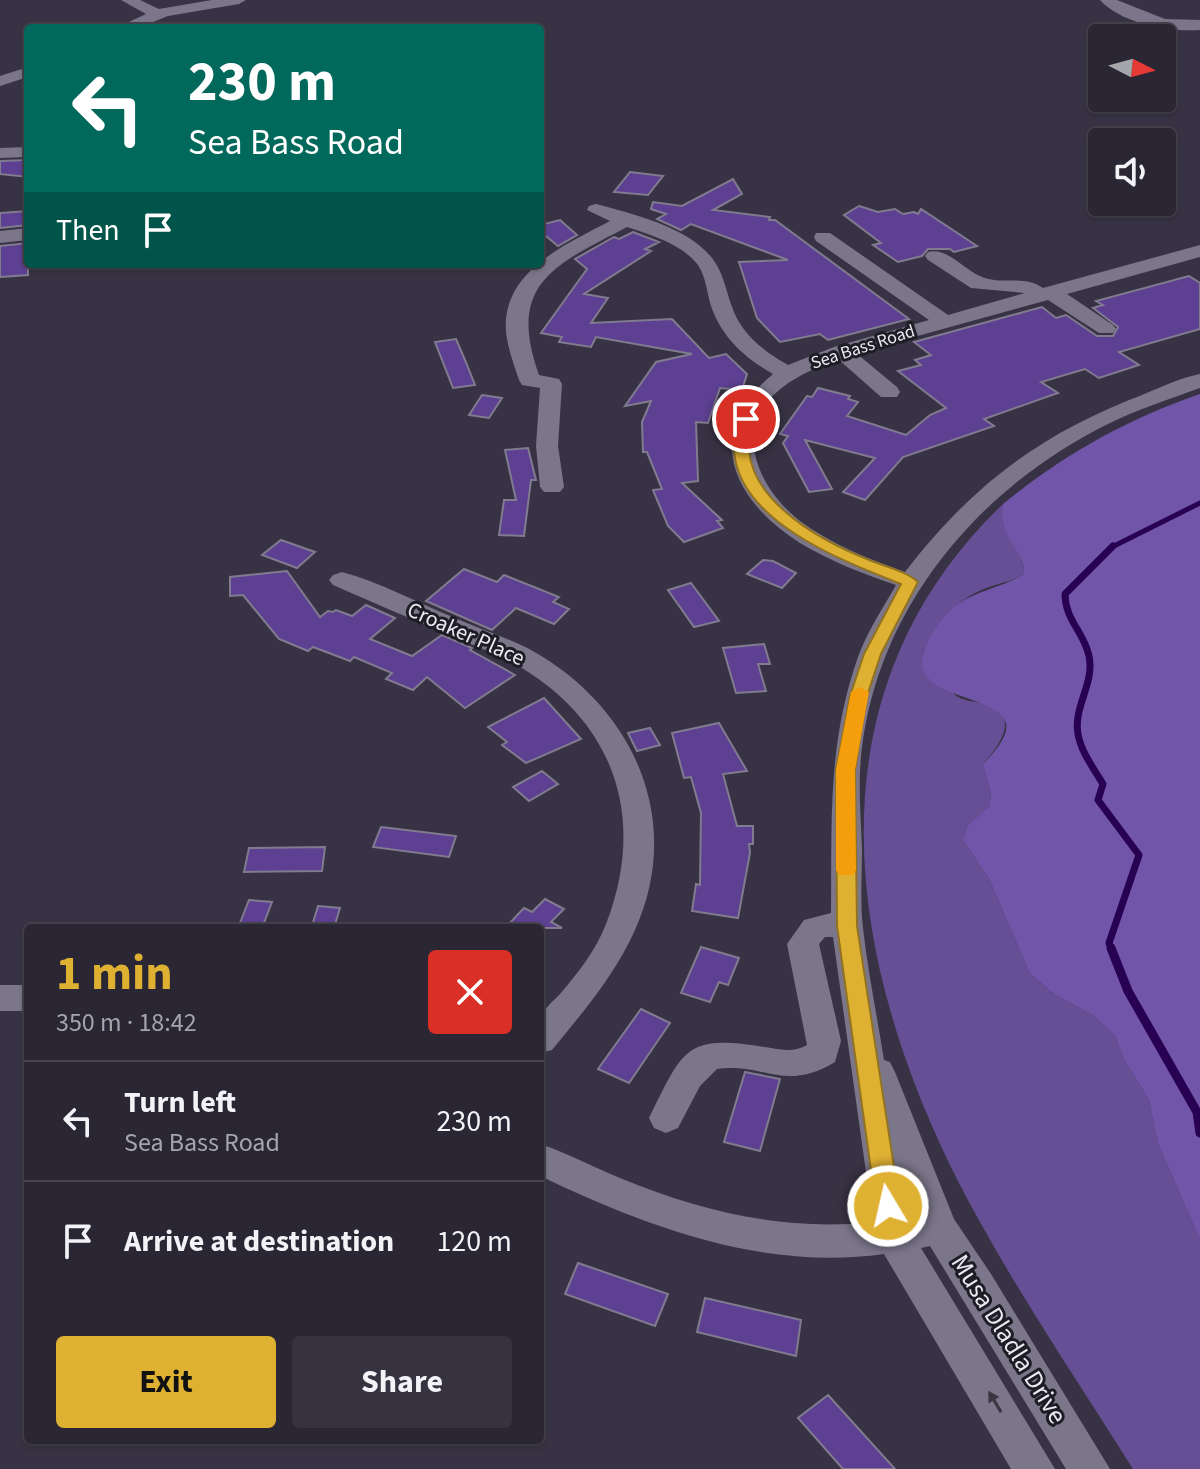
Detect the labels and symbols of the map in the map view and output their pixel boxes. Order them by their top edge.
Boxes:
north arrow [1088,24,1176,112]
street label: Sea Bass Road [808,318,918,376]
pin [712,385,780,453]
street label: Croaker Place [402,594,530,674]
position arrow [846,1164,930,1248]
street label: Musa Dladla Drive [942,1247,1076,1431]
one-way arrow [988,1391,1002,1413]

